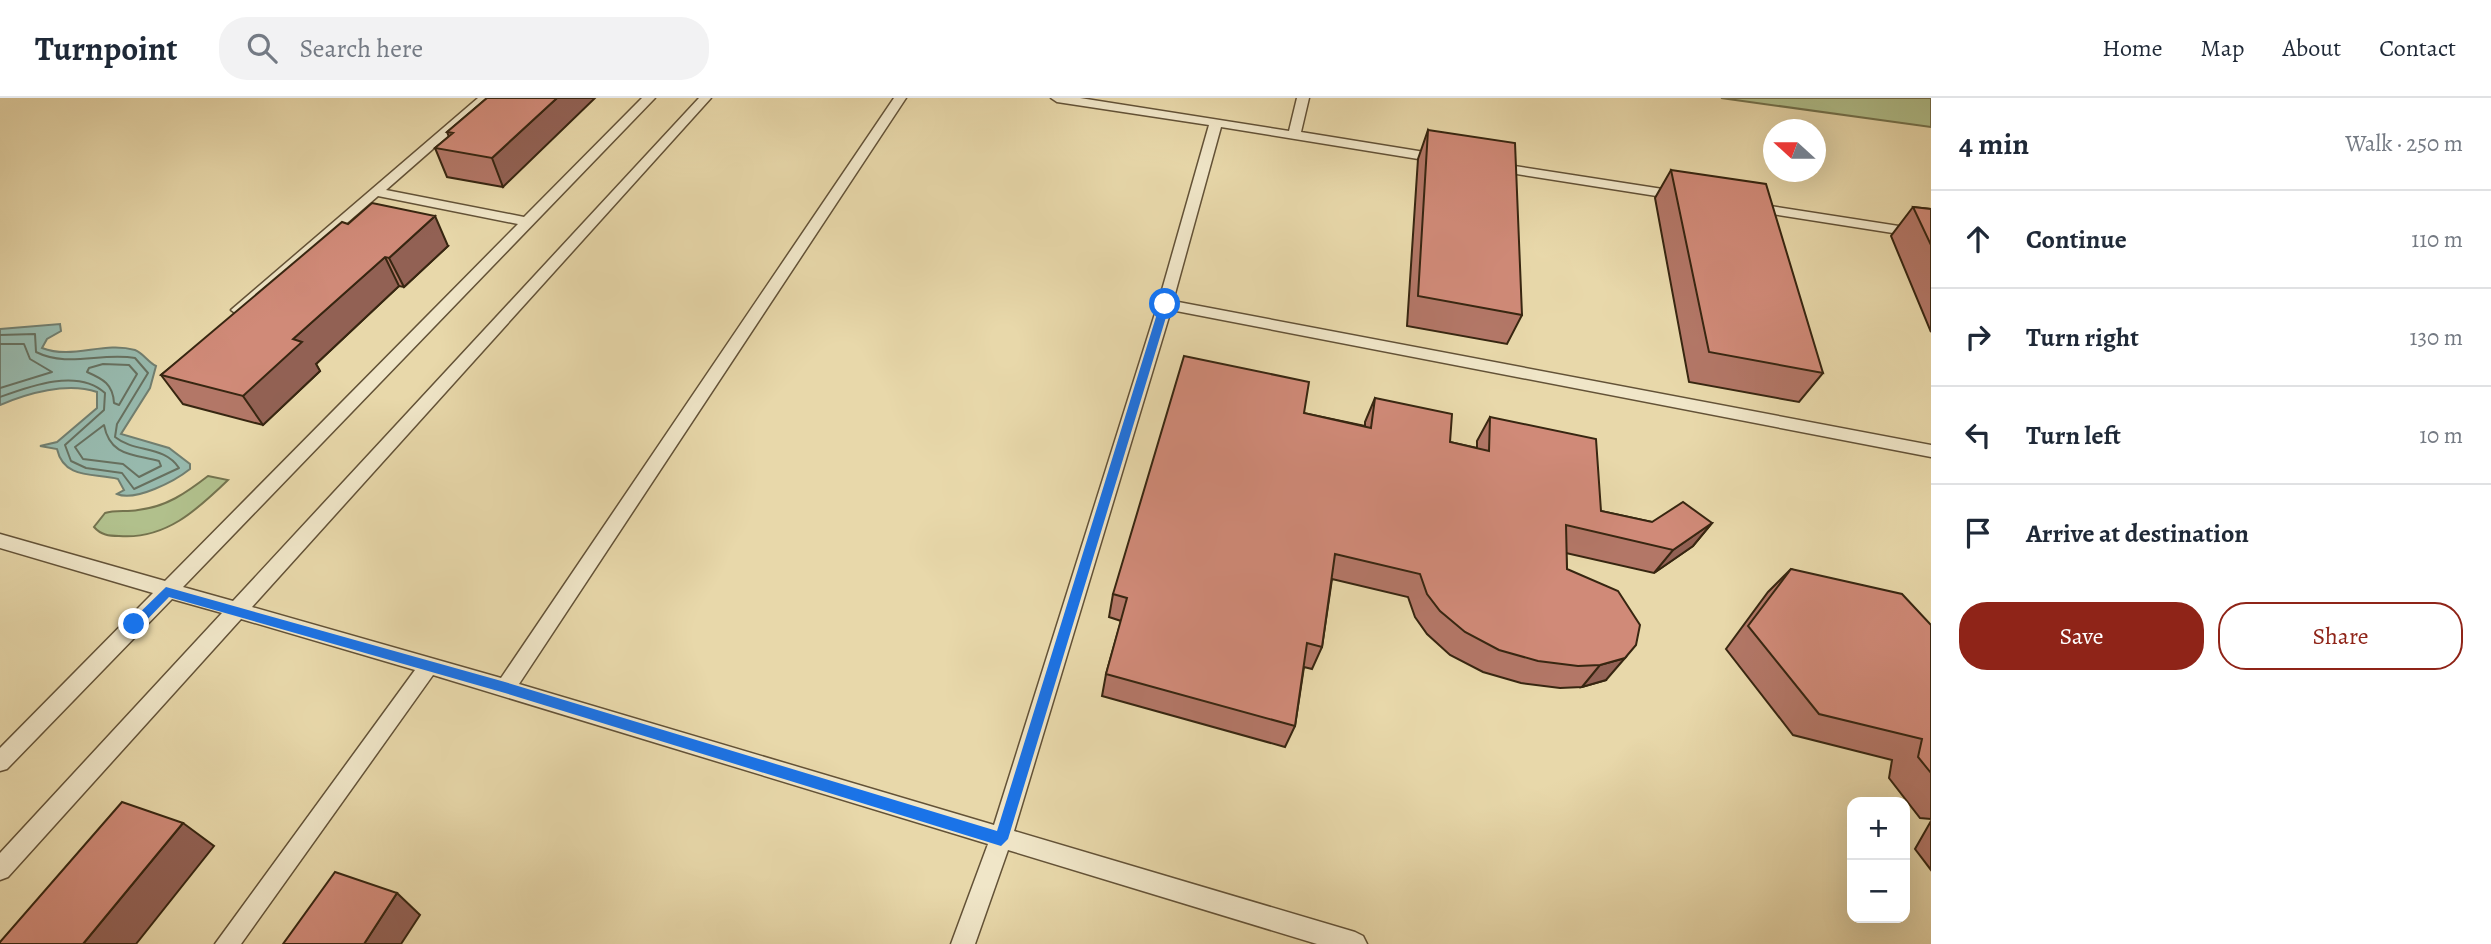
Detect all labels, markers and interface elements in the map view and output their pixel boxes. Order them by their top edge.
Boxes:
search box [219,17,709,80]
text: Turnpoint [35,26,177,71]
icon: search [243,29,281,67]
text: Search here [299,31,423,66]
text: Home [2102,32,2163,64]
text: Map [2201,32,2245,64]
text: About [2283,32,2341,64]
text: Contact [2379,32,2456,64]
north arrow [1763,119,1826,182]
text: 4 min [1959,124,2029,164]
text: Walk · 250 m [2345,128,2463,159]
icon: ahead [1959,220,1997,258]
text: Continue [2026,222,2127,257]
text: 110 m [2411,224,2463,255]
route start [1149,288,1180,319]
icon: right [1959,318,1997,356]
text: Turn right [2026,320,2139,355]
text: 130 m [2410,322,2463,353]
icon: left [1959,416,1997,454]
text: Turn left [2026,418,2121,453]
text: 10 m [2419,420,2463,451]
icon: arrive [1959,514,1997,552]
text: Arrive at destination [2026,516,2249,551]
button: Save [1959,602,2204,670]
button: Share [2218,602,2463,670]
route end [118,608,149,639]
map controls [1847,797,1910,923]
button: + [1847,797,1910,860]
button: − [1847,860,1910,923]

